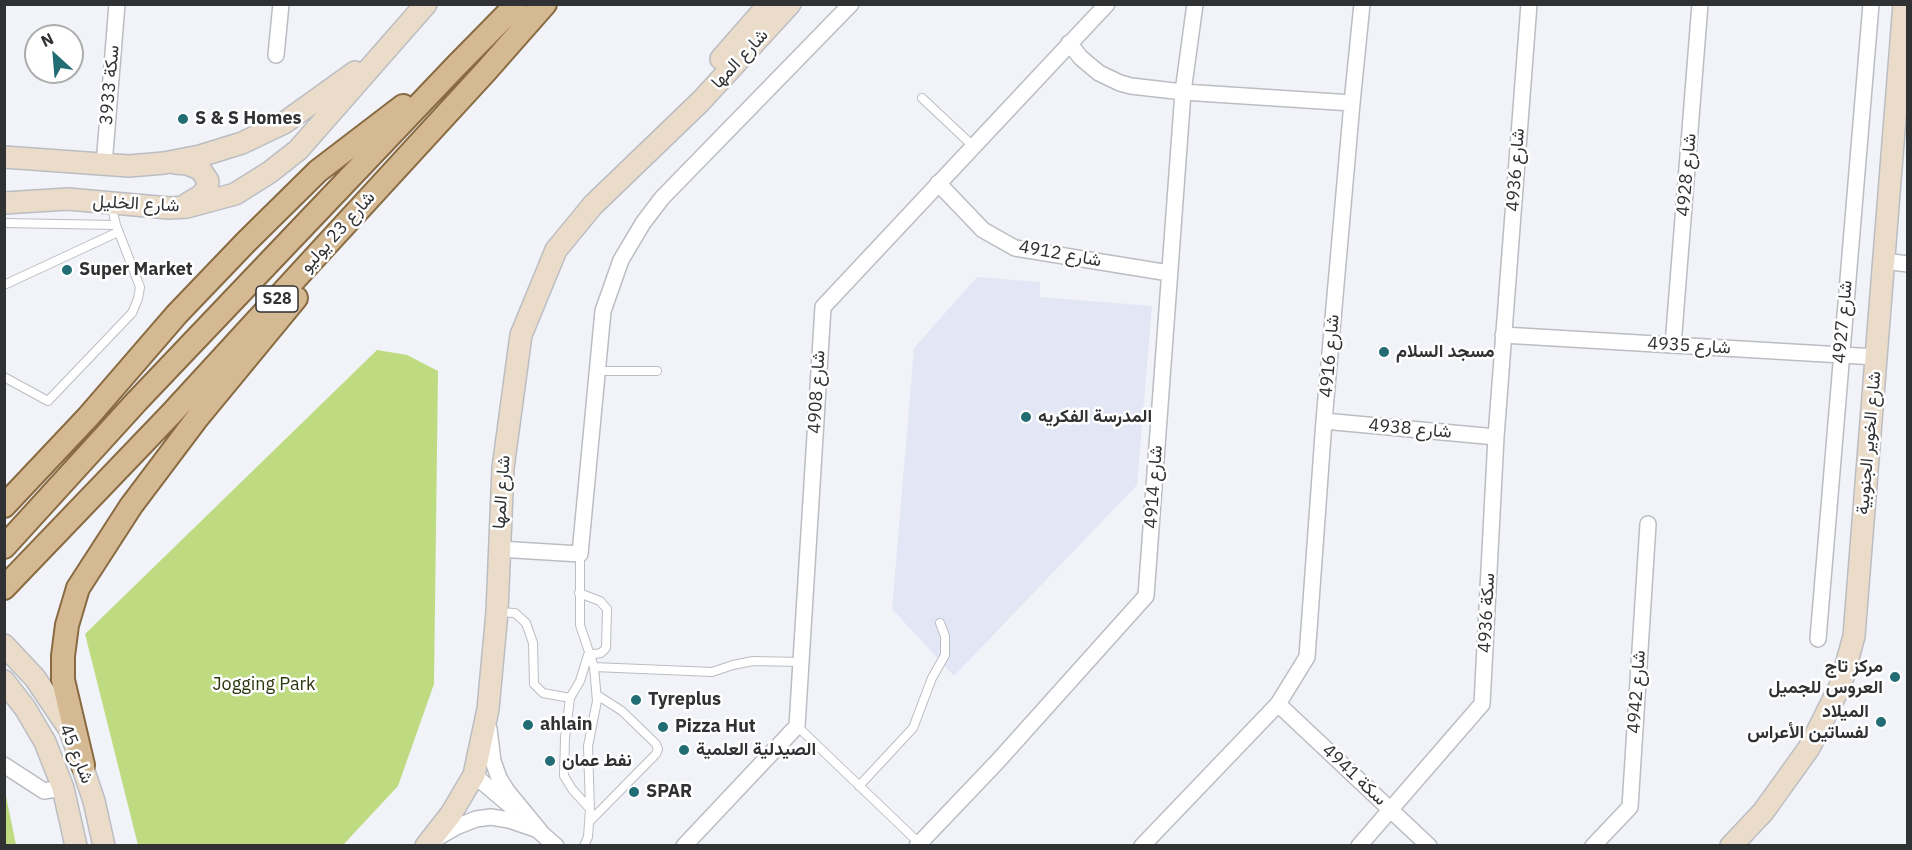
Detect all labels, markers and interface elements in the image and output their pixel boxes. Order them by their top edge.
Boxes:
north arrow [24,24,84,84]
street label: شارع المها [707,25,773,93]
text: N [37,28,57,51]
street label: سكة 3933 [96,44,124,126]
place label: S & S Homes [195,108,302,130]
marker: S & S Homes [176,112,190,126]
street label: 4936 شارع [1502,128,1530,212]
street label: 4928 شارع [1673,132,1701,218]
street label: شارع 23 يوليو [296,187,380,277]
street label: شارع الخليل [92,191,180,217]
street label: 4912 شارع [1017,236,1103,272]
place label: Super Market [79,259,193,281]
marker: Super Market [60,263,74,277]
street label: شارع 4927 [1829,279,1857,365]
road number: S28 [256,286,298,312]
street label: 4916 شارع [1316,313,1344,399]
street label: 4935 شارع [1647,333,1731,359]
place label: مسجد السلام [1396,341,1495,363]
marker: مسجد السلام [1377,345,1391,359]
street label: 4908 شارع [804,350,830,434]
street label: شارع الخوير الجنوبية [1852,370,1886,516]
place label: المدرسة الفكريه [1038,406,1152,428]
marker: المدرسة الفكريه [1019,410,1033,424]
street label: شارع 4938 [1367,415,1453,443]
street label: 4914 شارع [1140,445,1168,529]
street label: شارع المها [489,454,515,530]
street label: سكة 4936 [1474,572,1500,654]
street label: 4942 شارع [1623,650,1651,734]
place label: مركز تاج العروس للجميل [1768,656,1883,698]
marker: مركز تاج العروس للجميل [1888,670,1902,684]
park label: Jogging Park [212,674,316,696]
place label: Tyreplus [648,689,721,711]
marker: Tyreplus [629,693,643,707]
place label: الميلاد لفساتين الأعراس [1747,701,1869,744]
place label: ahlain [540,714,593,736]
marker: الميلاد لفساتين الأعراس [1874,715,1888,729]
place label: Pizza Hut [675,716,756,738]
marker: ahlain [521,718,535,732]
marker: Pizza Hut [656,720,670,734]
street label: شارع 45 [54,721,98,787]
place label: الصيدلية العلمية [696,739,816,761]
street label: سكة 4941 [1317,740,1391,810]
marker: الصيدلية العلمية [677,743,691,757]
place label: نفط عمان [562,750,632,772]
marker: نفط عمان [543,754,557,768]
place label: SPAR [646,781,692,803]
marker: SPAR [627,785,641,799]

